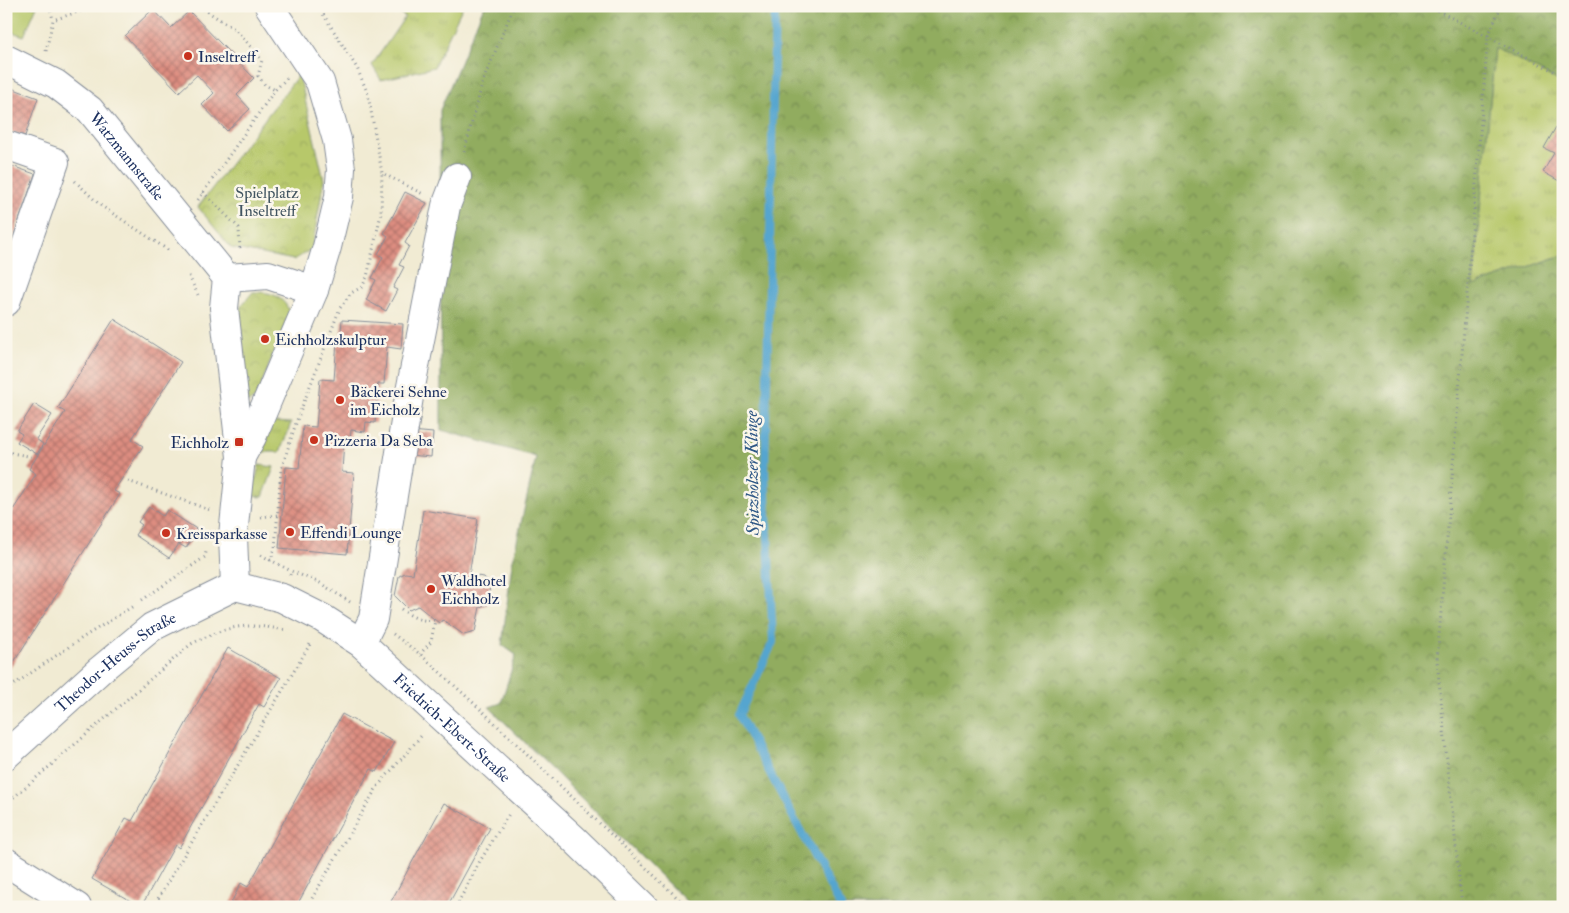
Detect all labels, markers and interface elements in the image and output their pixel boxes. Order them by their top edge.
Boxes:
place label: Inseltreff [198,47,259,67]
marker: Inseltreff [182,50,194,62]
street label: Watzmannstraße [84,107,169,205]
park label: Spielplatz Inseltreff [235,183,299,221]
place label: Eichholzskulptur [275,330,386,351]
marker: Eichholzskulptur [259,333,271,345]
place label: Bäckerei Sehne im Eicholz [350,382,447,420]
marker: Bäckerei Sehne im Eicholz [334,394,346,406]
water label: Spitzholzer Klinge [740,409,765,537]
place label: Pizzeria Da Seba [324,431,433,451]
place label: Eichholz [171,433,229,453]
marker: Pizzeria Da Seba [308,434,320,446]
marker: Eichholz [233,436,245,448]
place label: Effendi Lounge [300,523,402,543]
place label: Kreissparkasse [176,524,268,545]
marker: Effendi Lounge [284,526,296,538]
marker: Kreissparkasse [160,527,172,539]
place label: Waldhotel Eichholz [440,571,506,609]
marker: Waldhotel Eichholz [425,583,437,595]
street label: Theodor-Heuss-Straße [51,608,180,717]
street label: Friedrich-Ebert-Straße [389,669,515,787]

